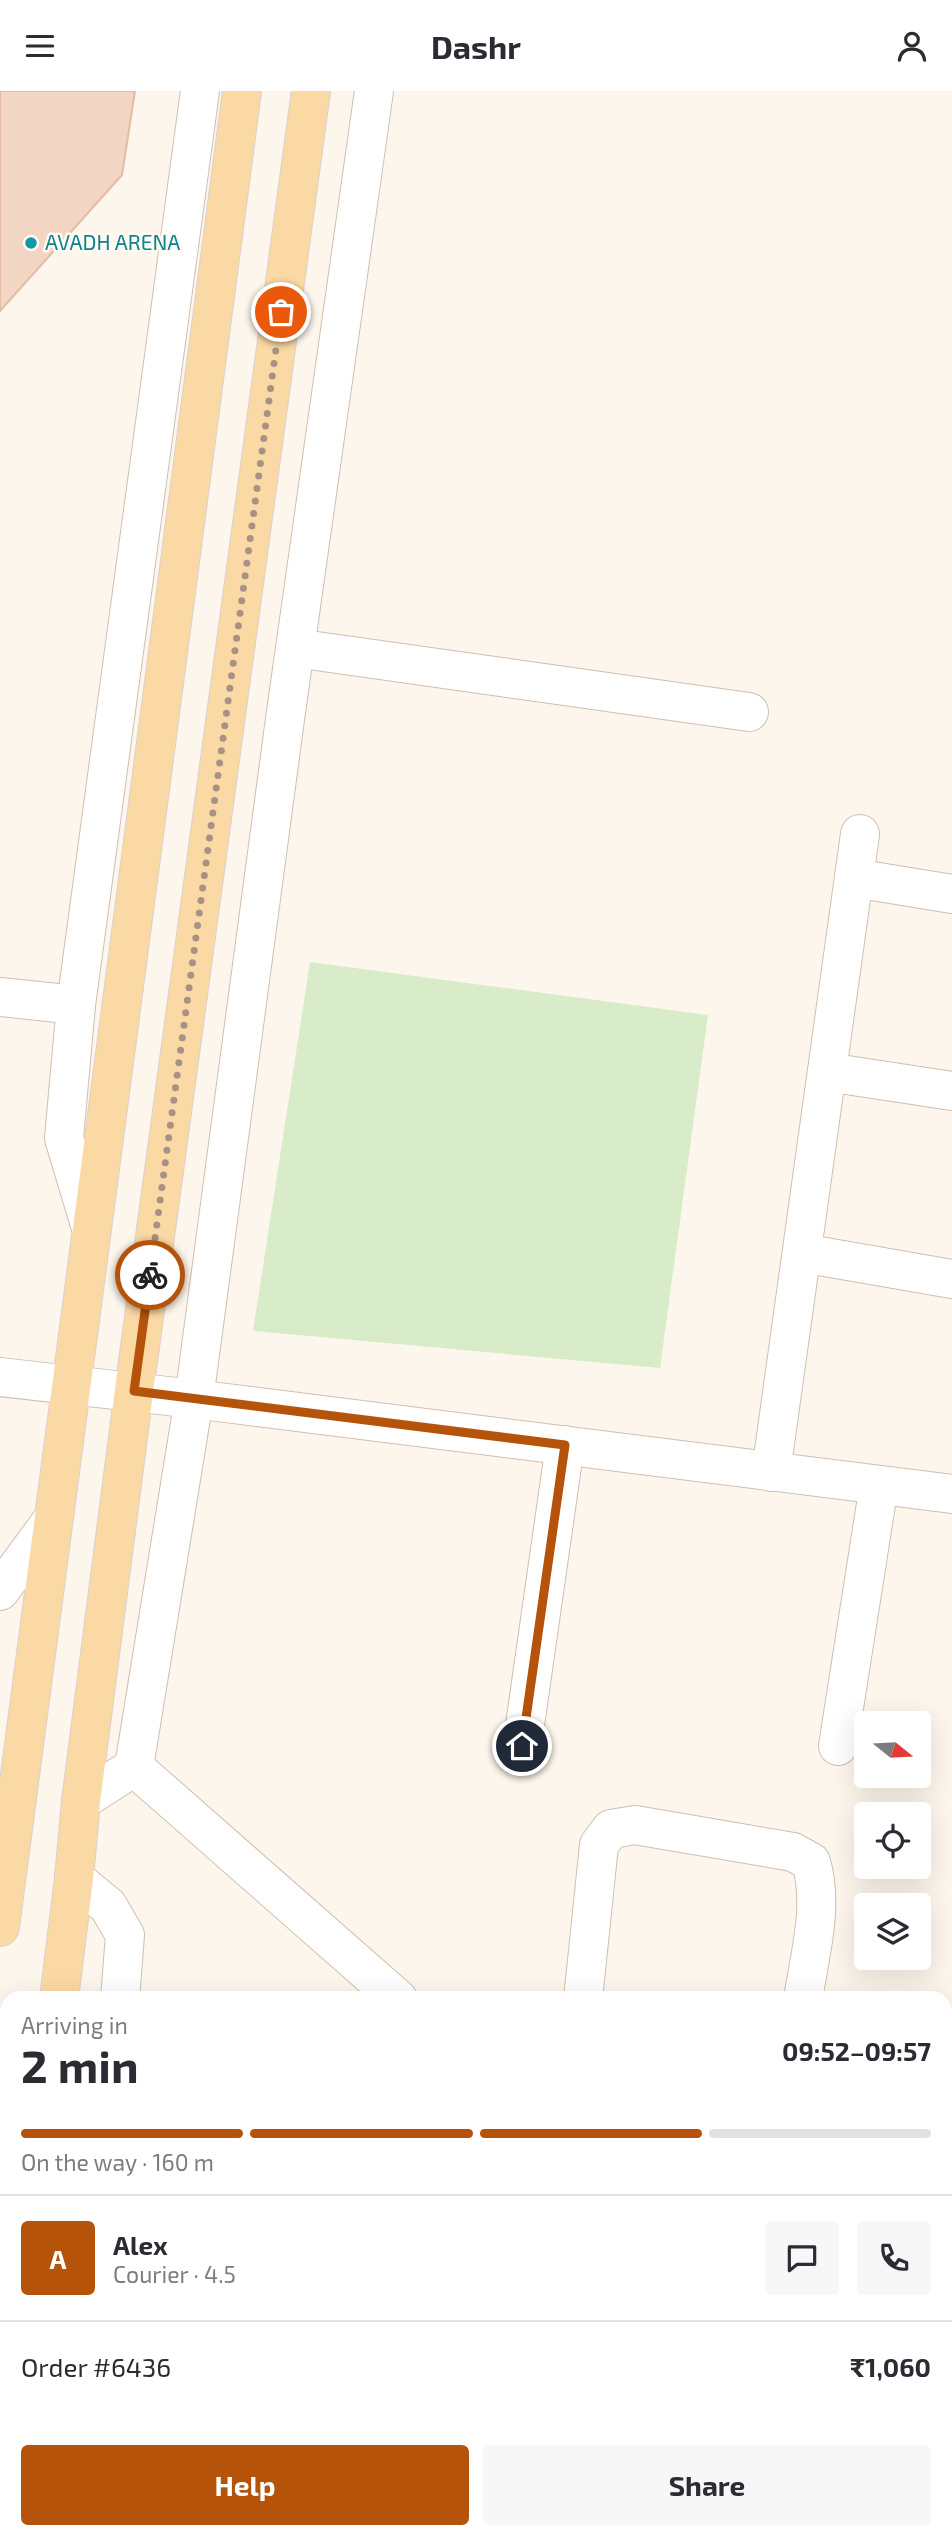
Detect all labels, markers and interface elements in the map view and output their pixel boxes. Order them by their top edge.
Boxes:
icon: menu [21,27,59,65]
text: Dashr [431,27,521,65]
icon: person [893,27,931,65]
place label: AVADH ARENA [45,229,180,254]
marker: AVADH ARENA [23,235,39,251]
pin [251,282,311,342]
icon: bag [262,293,300,331]
courier [115,1240,185,1310]
icon: bike [131,1256,169,1294]
north arrow [854,1711,931,1789]
map controls [854,1711,931,1970]
pin [492,1716,552,1776]
icon: home [503,1727,541,1765]
button: locate [854,1802,931,1879]
button: layers [854,1893,931,1970]
text: Arriving in [21,2011,128,2039]
text: 09:52–09:57 [782,2035,931,2066]
text: 2 min [21,2037,139,2092]
text: On the way · 160 m [21,2148,214,2176]
button: chat [765,2221,839,2295]
button: phone [857,2221,931,2295]
text: Alex [113,2229,168,2260]
text: A [50,2243,66,2274]
text: Courier · 4.5 [113,2260,236,2288]
text: Order #6436 [21,2351,171,2382]
text: ₹1,060 [850,2351,931,2382]
button: Help [21,2445,469,2525]
button: Share [483,2445,931,2525]

